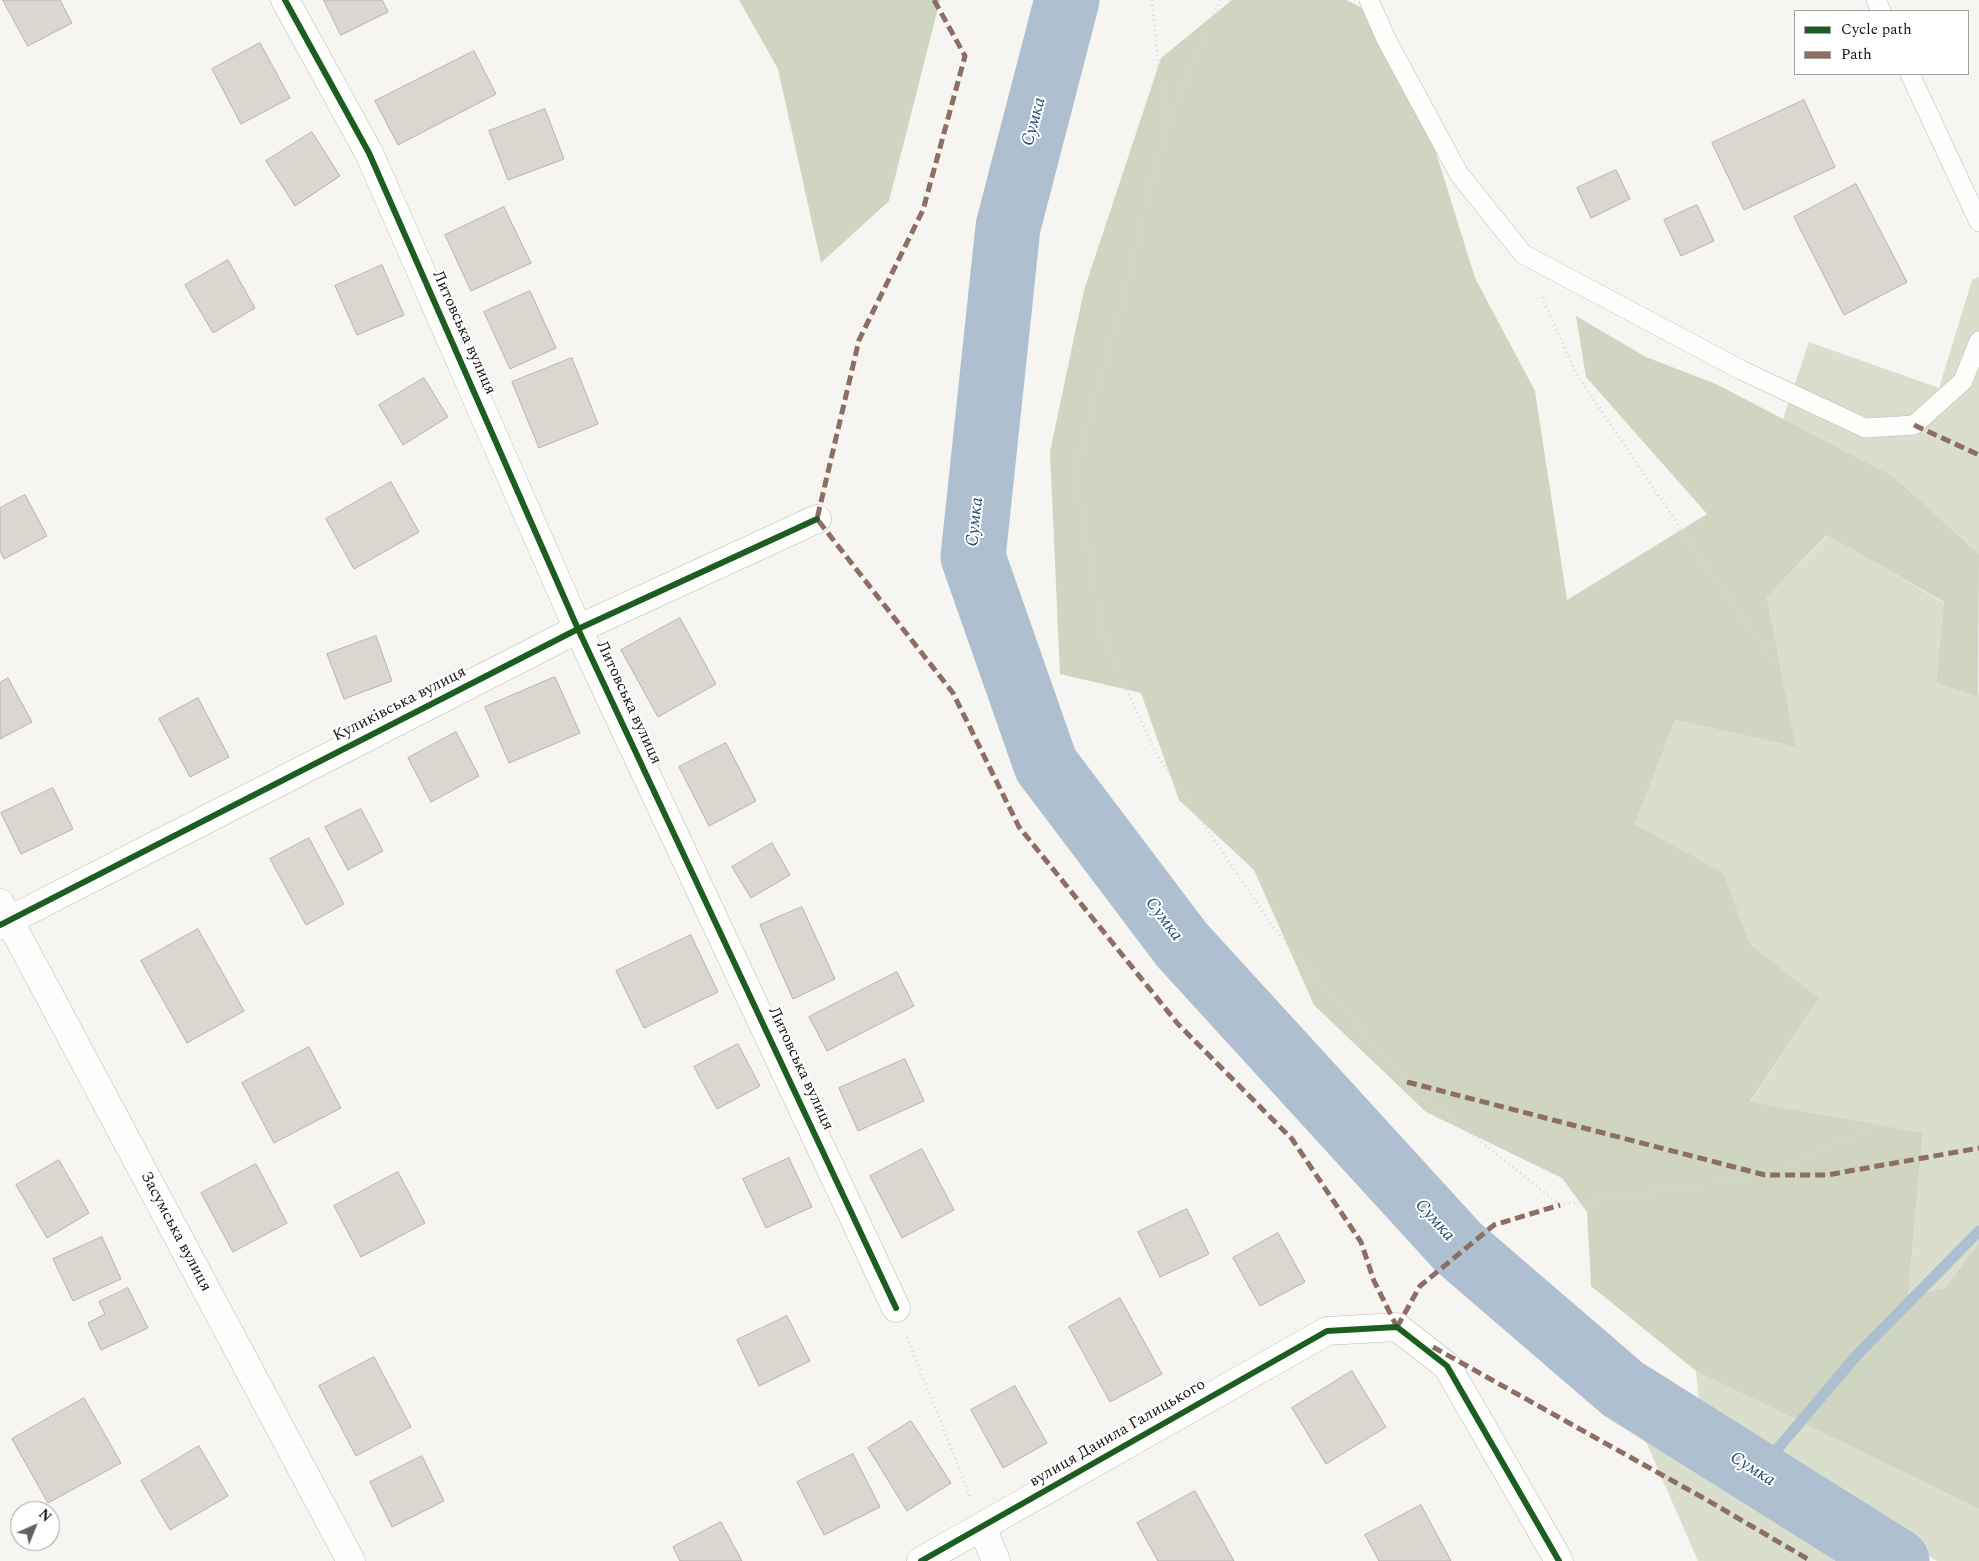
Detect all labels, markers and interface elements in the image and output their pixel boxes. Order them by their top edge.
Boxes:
legend [1794,10,1969,75]
text: Cycle path [1841,18,1912,41]
text: Path [1841,43,1872,66]
water label: Сумка [1018,95,1052,149]
street label: Литовська вулиця [427,268,499,398]
water label: Сумка [963,496,989,548]
street label: Литовська вулиця [591,638,665,768]
street label: Куликівська вулиця [330,663,470,747]
water label: Сумка [1139,894,1187,946]
street label: Литовська вулиця [763,1004,837,1134]
street label: Засумська вулиця [135,1169,215,1295]
water label: Сумка [1409,1195,1459,1247]
street label: вулиця Данила Галицького [1026,1376,1210,1492]
water label: Сумка [1725,1448,1779,1492]
north arrow [10,1501,60,1551]
text: N [34,1504,56,1527]

